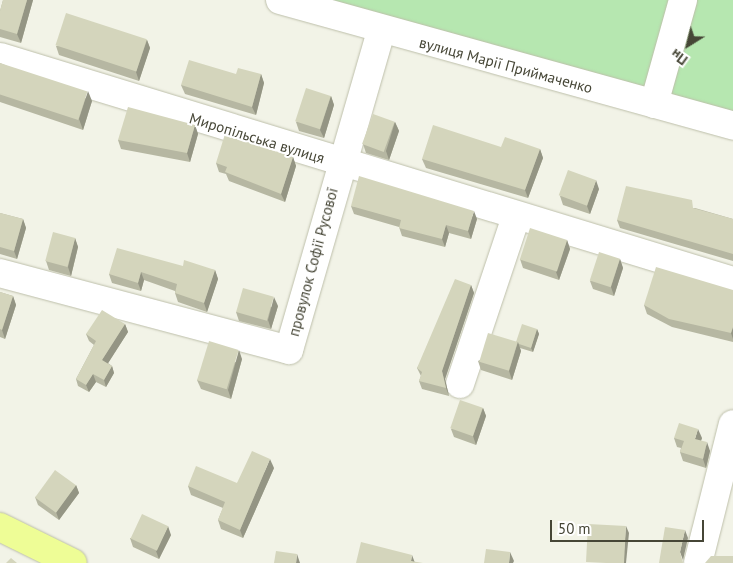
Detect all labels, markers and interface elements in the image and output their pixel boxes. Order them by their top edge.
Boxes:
north arrow [663,20,713,70]
street label: вулиця Марії Приймаченко [417,33,595,97]
text: Пн [667,45,691,69]
street label: Миропільська вулиця [187,109,327,167]
street label: провулок Софії Русової [284,186,342,338]
scale bar [553,510,707,542]
text: 50 m [558,519,591,538]

